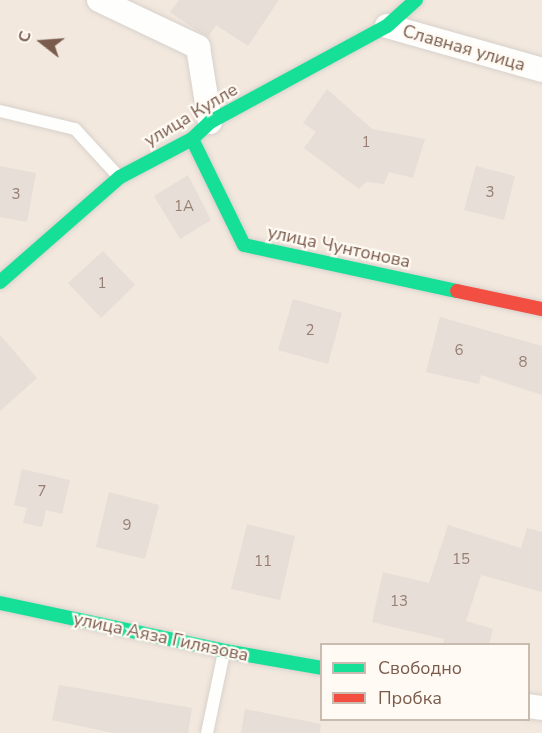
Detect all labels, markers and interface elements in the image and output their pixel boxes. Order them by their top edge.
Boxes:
north arrow [12,12,72,72]
street label: Славная улица [400,20,528,76]
text: С [13,28,37,45]
street label: улица Кулле [140,79,242,151]
house number: 1 [362,134,370,152]
house number: 3 [486,184,494,202]
house number: 3 [12,186,20,204]
house number: 1А [174,198,194,216]
street label: улица Чунтонова [266,221,412,273]
house number: 1 [98,275,106,293]
house number: 2 [306,322,314,340]
house number: 6 [455,342,463,360]
house number: 8 [519,354,527,372]
house number: 7 [38,483,46,501]
house number: 9 [123,517,131,535]
house number: 15 [452,551,470,569]
house number: 11 [254,553,272,571]
house number: 13 [390,593,408,611]
street label: улица Аяза Гилязова [71,608,251,666]
legend [320,643,530,721]
text: Свободно [378,656,462,680]
text: Пробка [378,686,442,710]

